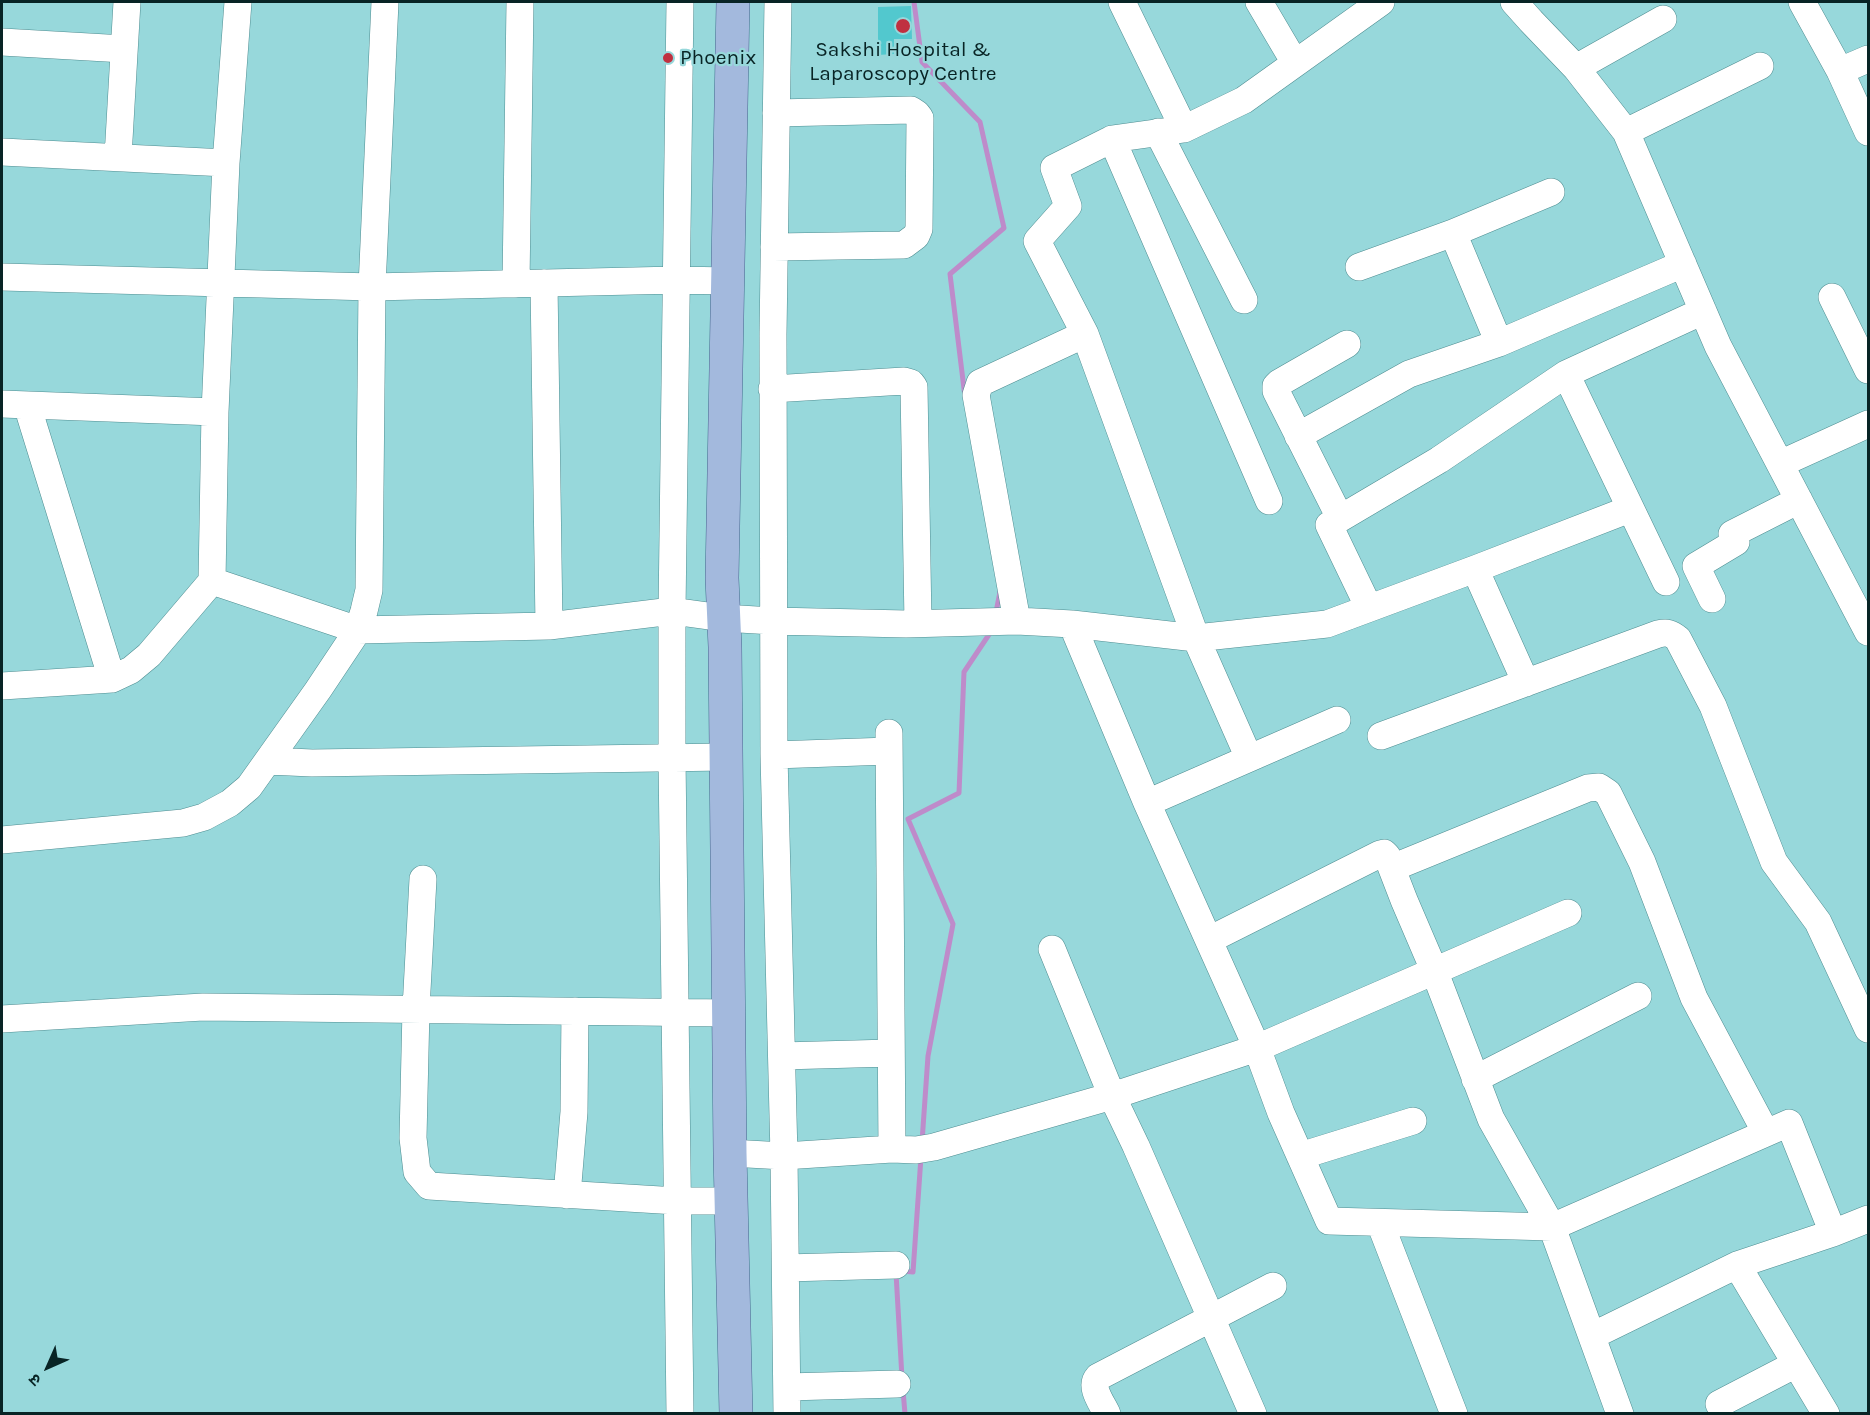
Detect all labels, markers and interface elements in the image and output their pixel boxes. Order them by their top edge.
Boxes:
marker: Sakshi Hospital & Laparoscopy Centre [894,17,912,35]
place label: Sakshi Hospital & Laparoscopy Centre [809,37,997,87]
place label: Phoenix [680,45,756,71]
marker: Phoenix [661,51,675,65]
north arrow [18,1337,78,1397]
text: उ [25,1370,45,1390]

